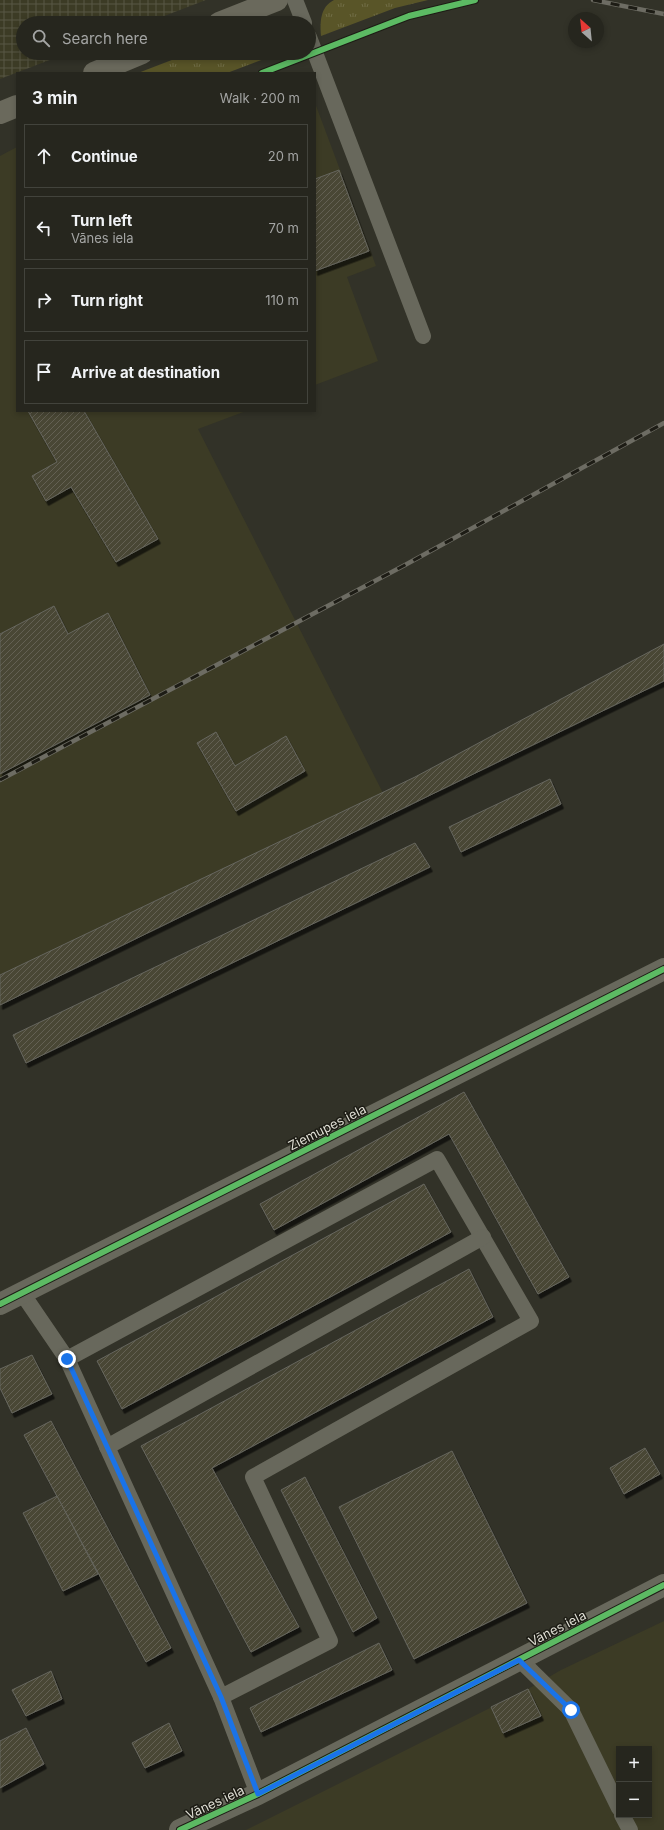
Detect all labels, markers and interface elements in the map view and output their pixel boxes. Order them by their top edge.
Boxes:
north arrow [568,12,604,48]
search box [16,16,316,60]
icon: search [30,27,52,49]
text: Search here [62,29,148,48]
text: 3 min [32,88,78,108]
text: Walk · 200 m [220,90,300,106]
icon: ahead [33,145,55,167]
text: Continue [71,147,138,166]
text: 20 m [268,148,299,164]
text: Turn left [71,211,132,230]
icon: left [33,217,55,239]
text: 70 m [269,220,299,236]
text: Vānes iela [71,230,134,246]
icon: right [33,289,55,311]
text: Turn right [71,291,143,310]
text: 110 m [265,292,299,308]
icon: arrive [33,361,55,383]
text: Arrive at destination [71,363,220,382]
street label: Ziemupes iela [285,1101,369,1153]
route end [58,1350,76,1368]
street label: Vānes iela [525,1607,589,1649]
route start [562,1701,580,1719]
map controls [616,1746,652,1818]
button: + [616,1746,652,1782]
street label: Vānes iela [183,1782,247,1822]
button: − [616,1782,652,1818]

